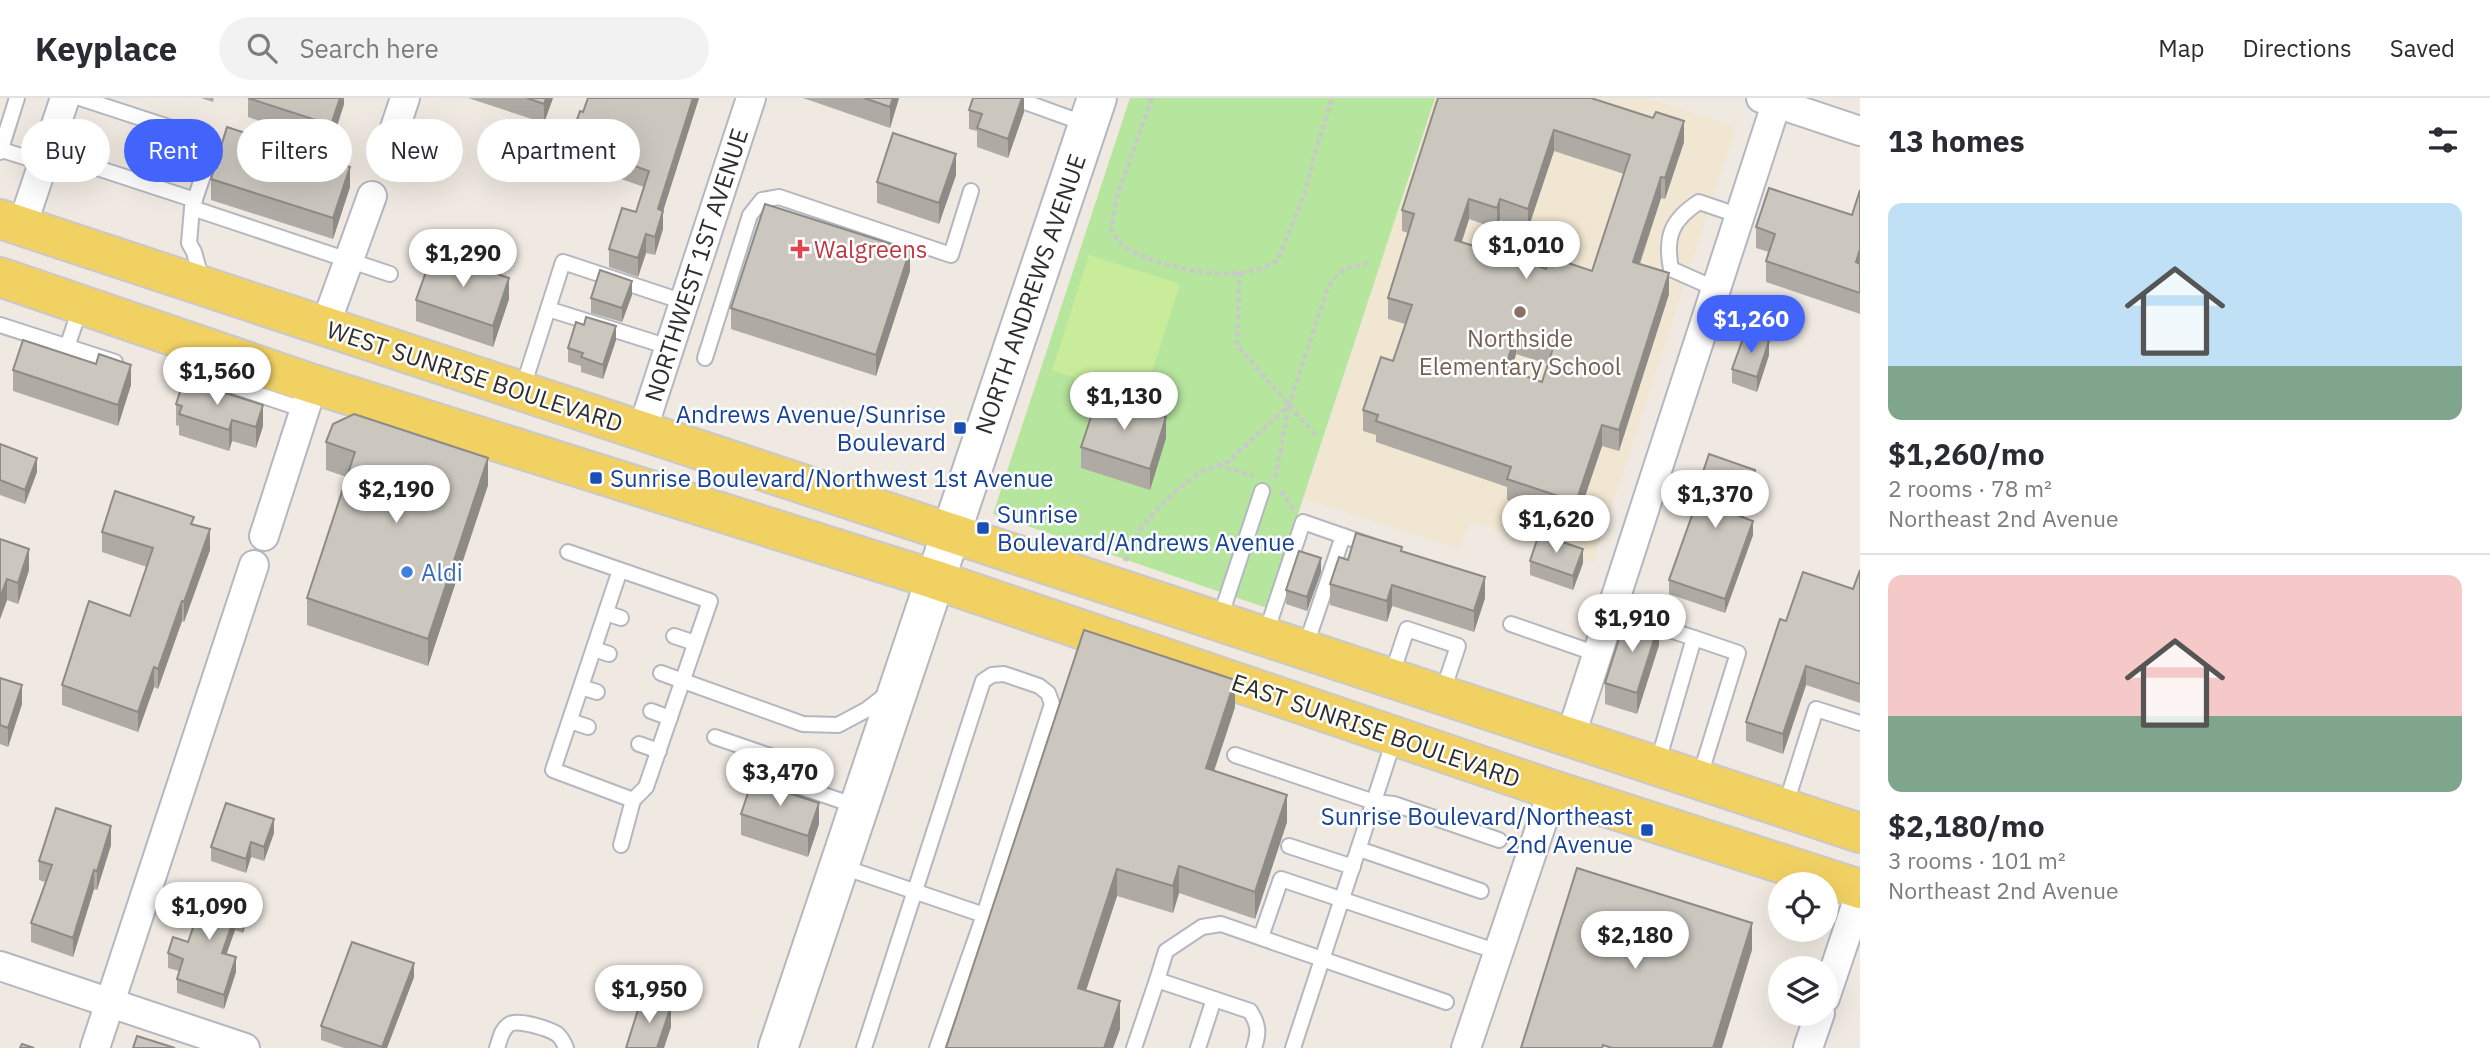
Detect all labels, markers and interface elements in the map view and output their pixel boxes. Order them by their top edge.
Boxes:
search box [219,17,709,80]
text: Keyplace [35,27,177,70]
icon: search [243,29,281,67]
text: Search here [299,31,439,65]
text: Map [2158,32,2204,64]
text: Directions [2242,32,2352,64]
text: Saved [2390,32,2455,64]
chip: Buy [21,119,110,182]
chip: Rent [124,119,223,182]
chip: Filters [237,119,352,182]
chip: New [366,119,463,182]
chip: Apartment [477,119,640,182]
text: 13 homes [1888,121,2025,160]
icon: filters [2424,121,2462,159]
street label: NORTHWEST 1ST AVENUE [637,124,755,406]
street label: NORTH ANDREWS AVENUE [967,150,1093,438]
pin: $1,010 [1469,222,1583,281]
text: $1,010 [1488,229,1564,259]
pin: $1,290 [406,230,520,289]
place label: Walgreens [814,233,928,265]
text: $1,290 [425,237,501,267]
marker: Walgreens [792,241,808,257]
icon: home [2112,248,2238,374]
pin: $1,260 [1694,296,1808,355]
text: $1,260 [1713,303,1789,333]
marker: Northside Elementary School [1512,304,1528,320]
street label: WEST SUNRISE BOULEVARD [323,313,627,439]
place label: Northside Elementary School [1419,322,1621,382]
pin: $1,560 [160,348,274,407]
text: $1,560 [179,355,255,385]
pin: $1,130 [1067,372,1181,432]
text: $1,130 [1086,380,1162,410]
place label: Andrews Avenue/Sunrise Boulevard [676,398,946,458]
marker: Andrews Avenue/Sunrise Boulevard [952,420,968,436]
text: $1,260/mo [1888,434,2045,473]
place label: Sunrise Boulevard/Northwest 1st Avenue [610,462,1053,494]
pin: $2,190 [339,466,453,525]
marker: Sunrise Boulevard/Northwest 1st Avenue [588,470,604,486]
pin: $1,370 [1658,470,1772,530]
text: $2,190 [358,473,434,503]
text: 2 rooms · 78 m² [1888,473,2052,503]
text: $1,370 [1677,478,1753,508]
pin: $1,620 [1499,496,1613,555]
place label: Sunrise Boulevard/Andrews Avenue [997,498,1295,558]
text: $1,620 [1518,503,1594,533]
text: Northeast 2nd Avenue [1888,503,2119,533]
marker: Sunrise Boulevard/Andrews Avenue [975,520,991,536]
place label: Aldi [421,556,463,588]
marker: Aldi [399,564,415,580]
pin: $1,910 [1575,594,1689,654]
text: $1,910 [1594,602,1670,632]
icon: home [2112,620,2238,746]
street label: EAST SUNRISE BOULEVARD [1227,665,1525,795]
pin: $3,470 [723,748,837,808]
text: $3,470 [742,756,818,786]
place label: Sunrise Boulevard/Northeast 2nd Avenue [1321,800,1633,860]
text: $2,180/mo [1888,806,2045,845]
marker: Sunrise Boulevard/Northeast 2nd Avenue [1639,822,1655,838]
text: 3 rooms · 101 m² [1888,845,2066,875]
map controls [1768,872,1838,1026]
button: locate [1768,872,1838,942]
text: Northeast 2nd Avenue [1888,875,2119,905]
pin: $1,090 [152,882,266,942]
text: $1,090 [171,890,247,920]
pin: $2,180 [1578,912,1692,971]
text: $2,180 [1597,919,1673,949]
button: layers [1768,956,1838,1026]
pin: $1,950 [592,965,706,1025]
text: $1,950 [611,973,687,1003]

